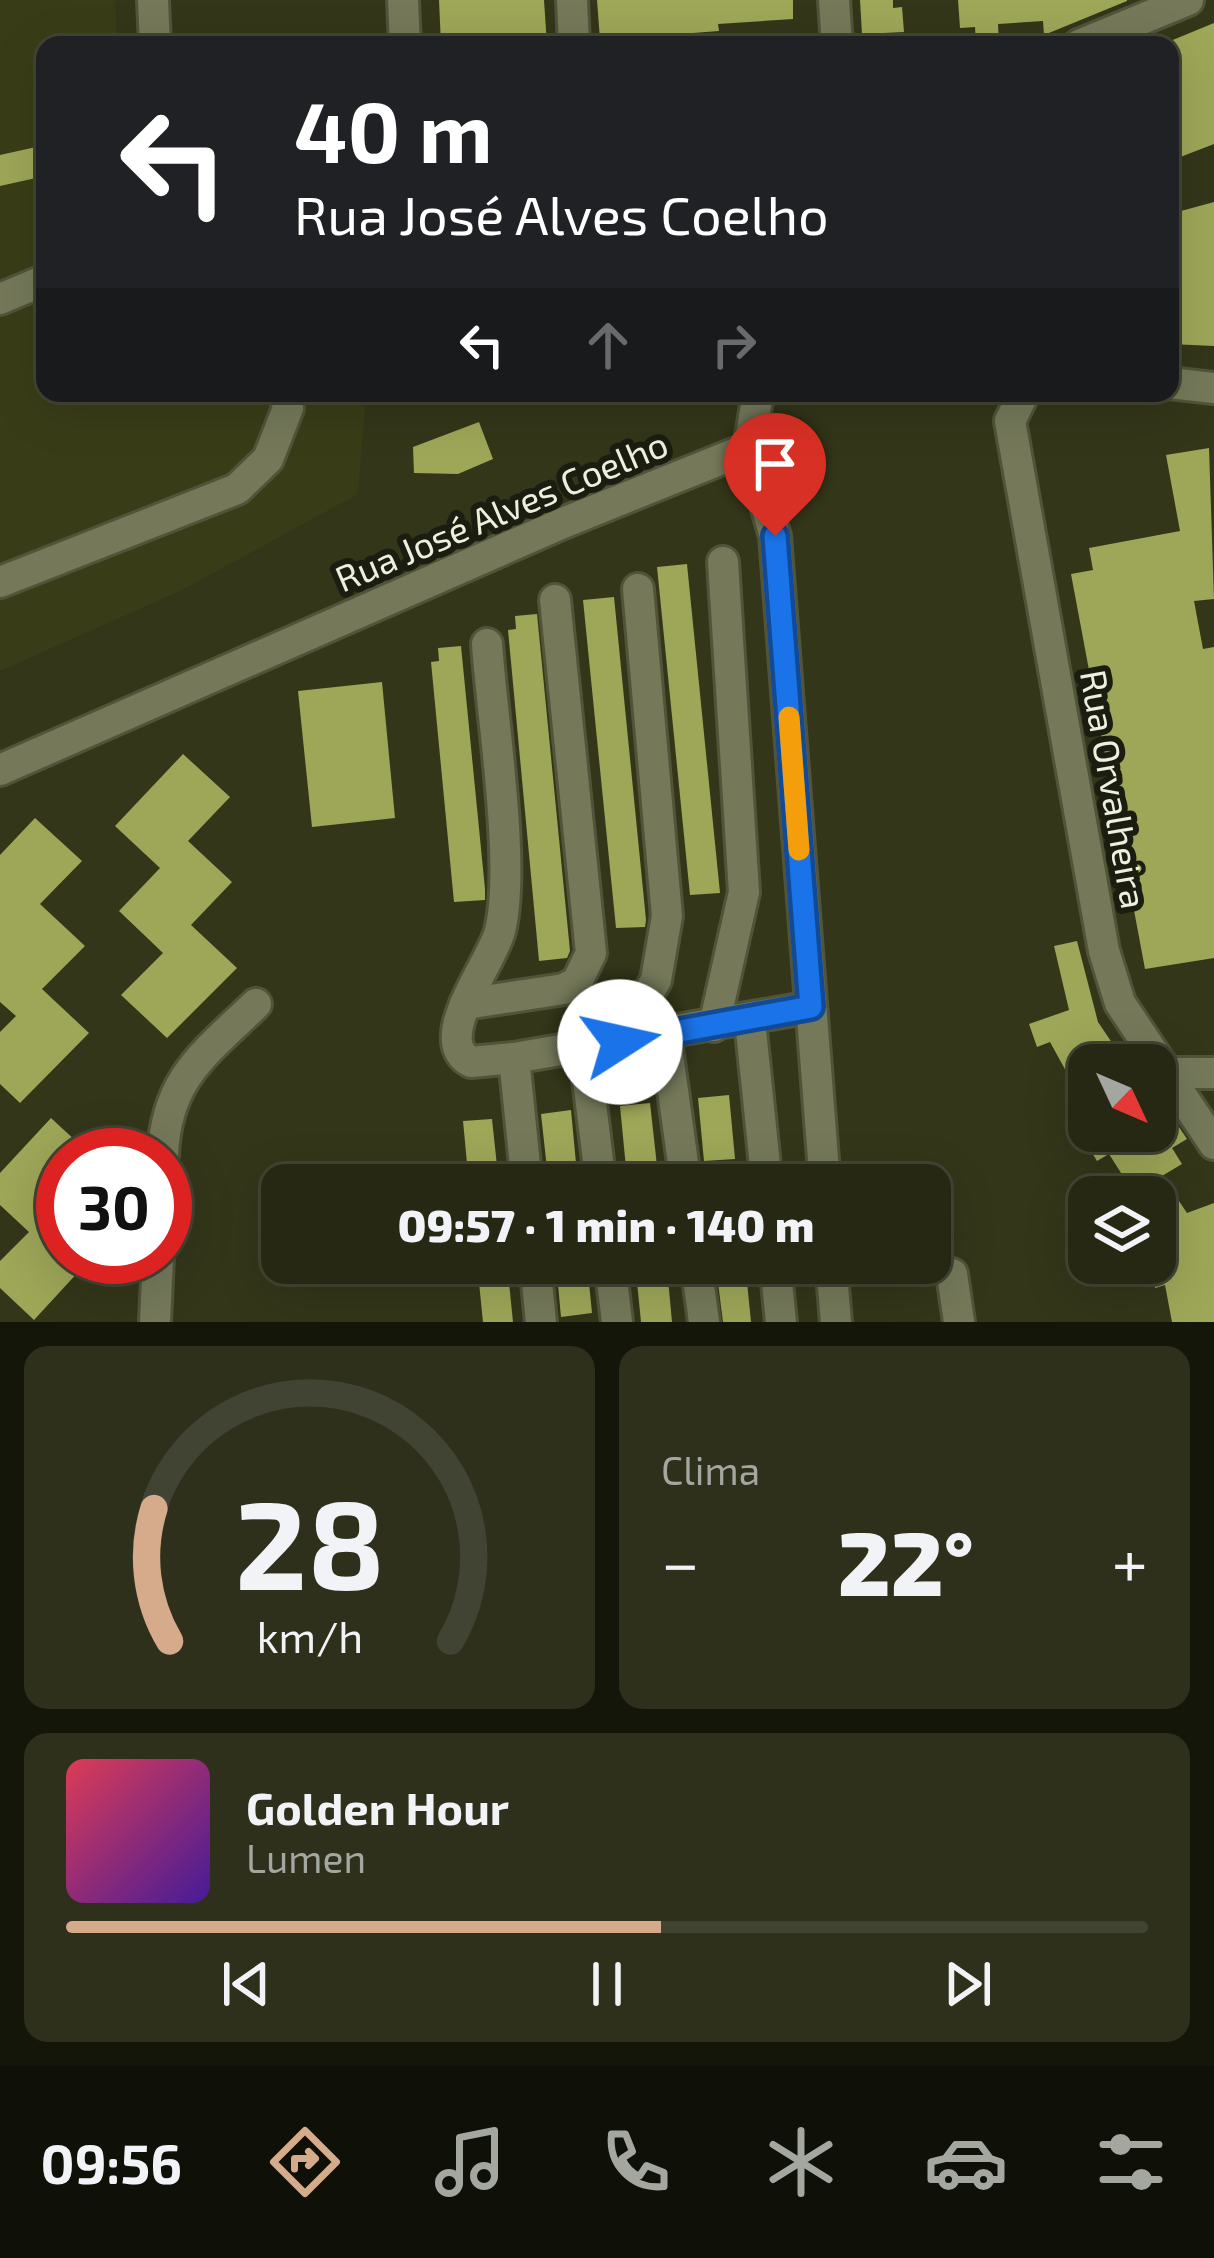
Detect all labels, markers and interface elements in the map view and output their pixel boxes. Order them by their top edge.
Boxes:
text: 40 m [294,79,493,180]
icon: left [96,84,252,240]
text: Rua José Alves Coelho [294,181,829,246]
icon: left [449,312,515,378]
icon: ahead [575,312,641,378]
icon: right [701,312,767,378]
pin [724,413,826,536]
street label: Rua José Alves Coelho [329,421,673,599]
icon: arrive [742,431,808,497]
street label: Rua Orvalheira [1073,666,1157,912]
position arrow [557,979,683,1105]
north arrow [1068,1044,1176,1152]
map controls [1068,1044,1176,1284]
speed limit sign: 30 [36,1128,192,1284]
button: layers [1068,1176,1176,1284]
text: 09:57 · 1 min · 140 m [397,1197,815,1251]
text: Clima [661,1446,760,1493]
text: 28 [234,1465,385,1615]
text: 22° [837,1506,974,1614]
text: − [661,1521,700,1600]
text: + [1112,1521,1148,1600]
text: km/h [256,1609,363,1661]
text: Golden Hour [246,1780,509,1834]
text: Lumen [246,1834,366,1881]
icon: previous [213,1951,279,2017]
icon: pause [574,1951,640,2017]
icon: next [935,1951,1001,2017]
icon: directions [263,2120,347,2204]
icon: music [428,2120,512,2204]
icon: phone [594,2120,678,2204]
icon: climate [759,2120,843,2204]
icon: car [924,2120,1008,2204]
icon: filters [1089,2120,1173,2204]
text: 09:56 [41,2130,182,2195]

